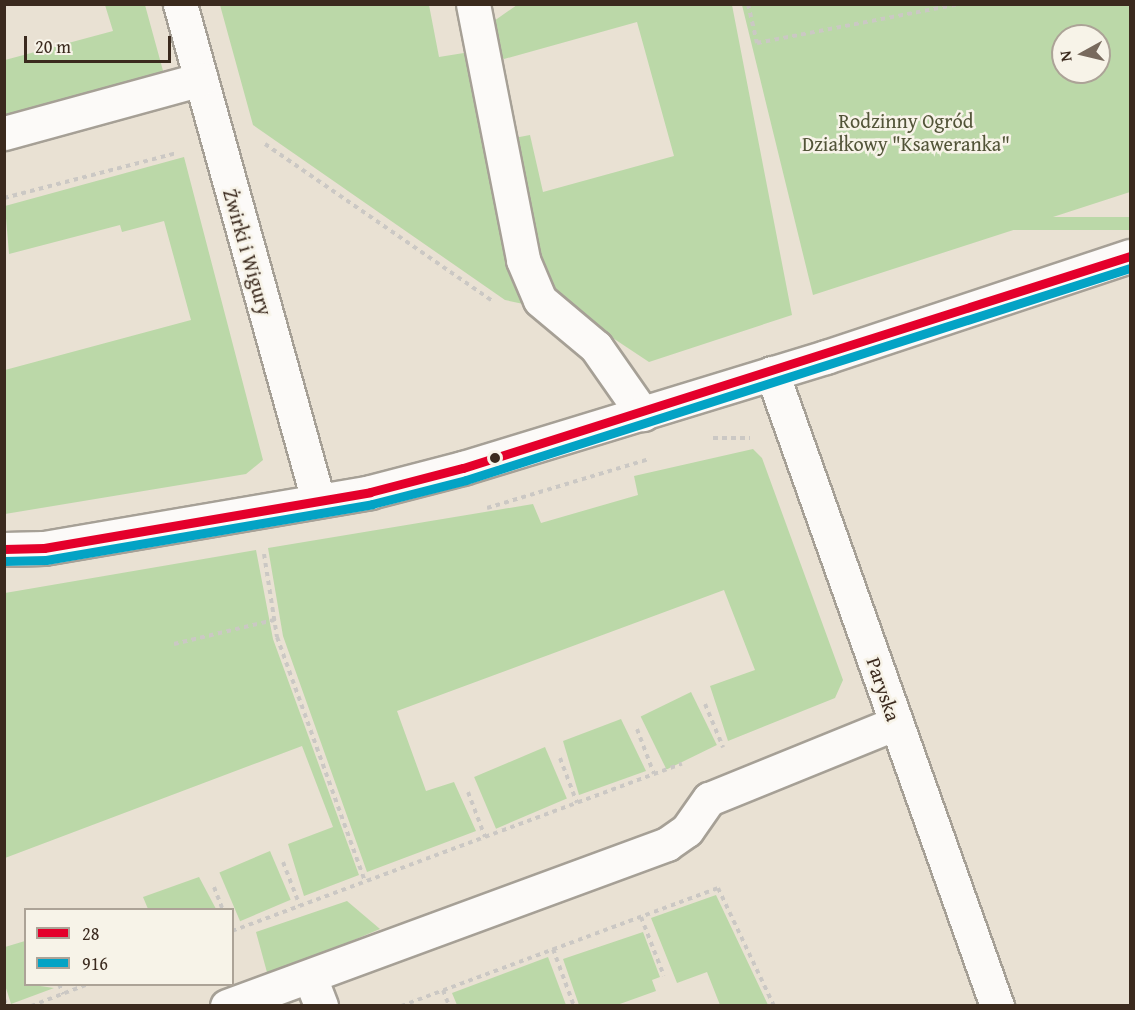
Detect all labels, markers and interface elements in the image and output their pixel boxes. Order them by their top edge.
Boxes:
scale bar [27,24,174,62]
north arrow [1051,24,1111,84]
text: 20 m [35,33,71,60]
text: N [1053,49,1078,63]
park label: Rodzinny Ogród Działkowy "Ksaweranka" [802,108,1010,155]
street label: Żwirki i Wigury [218,186,278,318]
unlabelled marker [489,452,501,464]
street label: Paryska [862,654,906,724]
legend [24,908,234,986]
text: 28 [82,920,99,947]
text: 916 [82,950,108,977]

